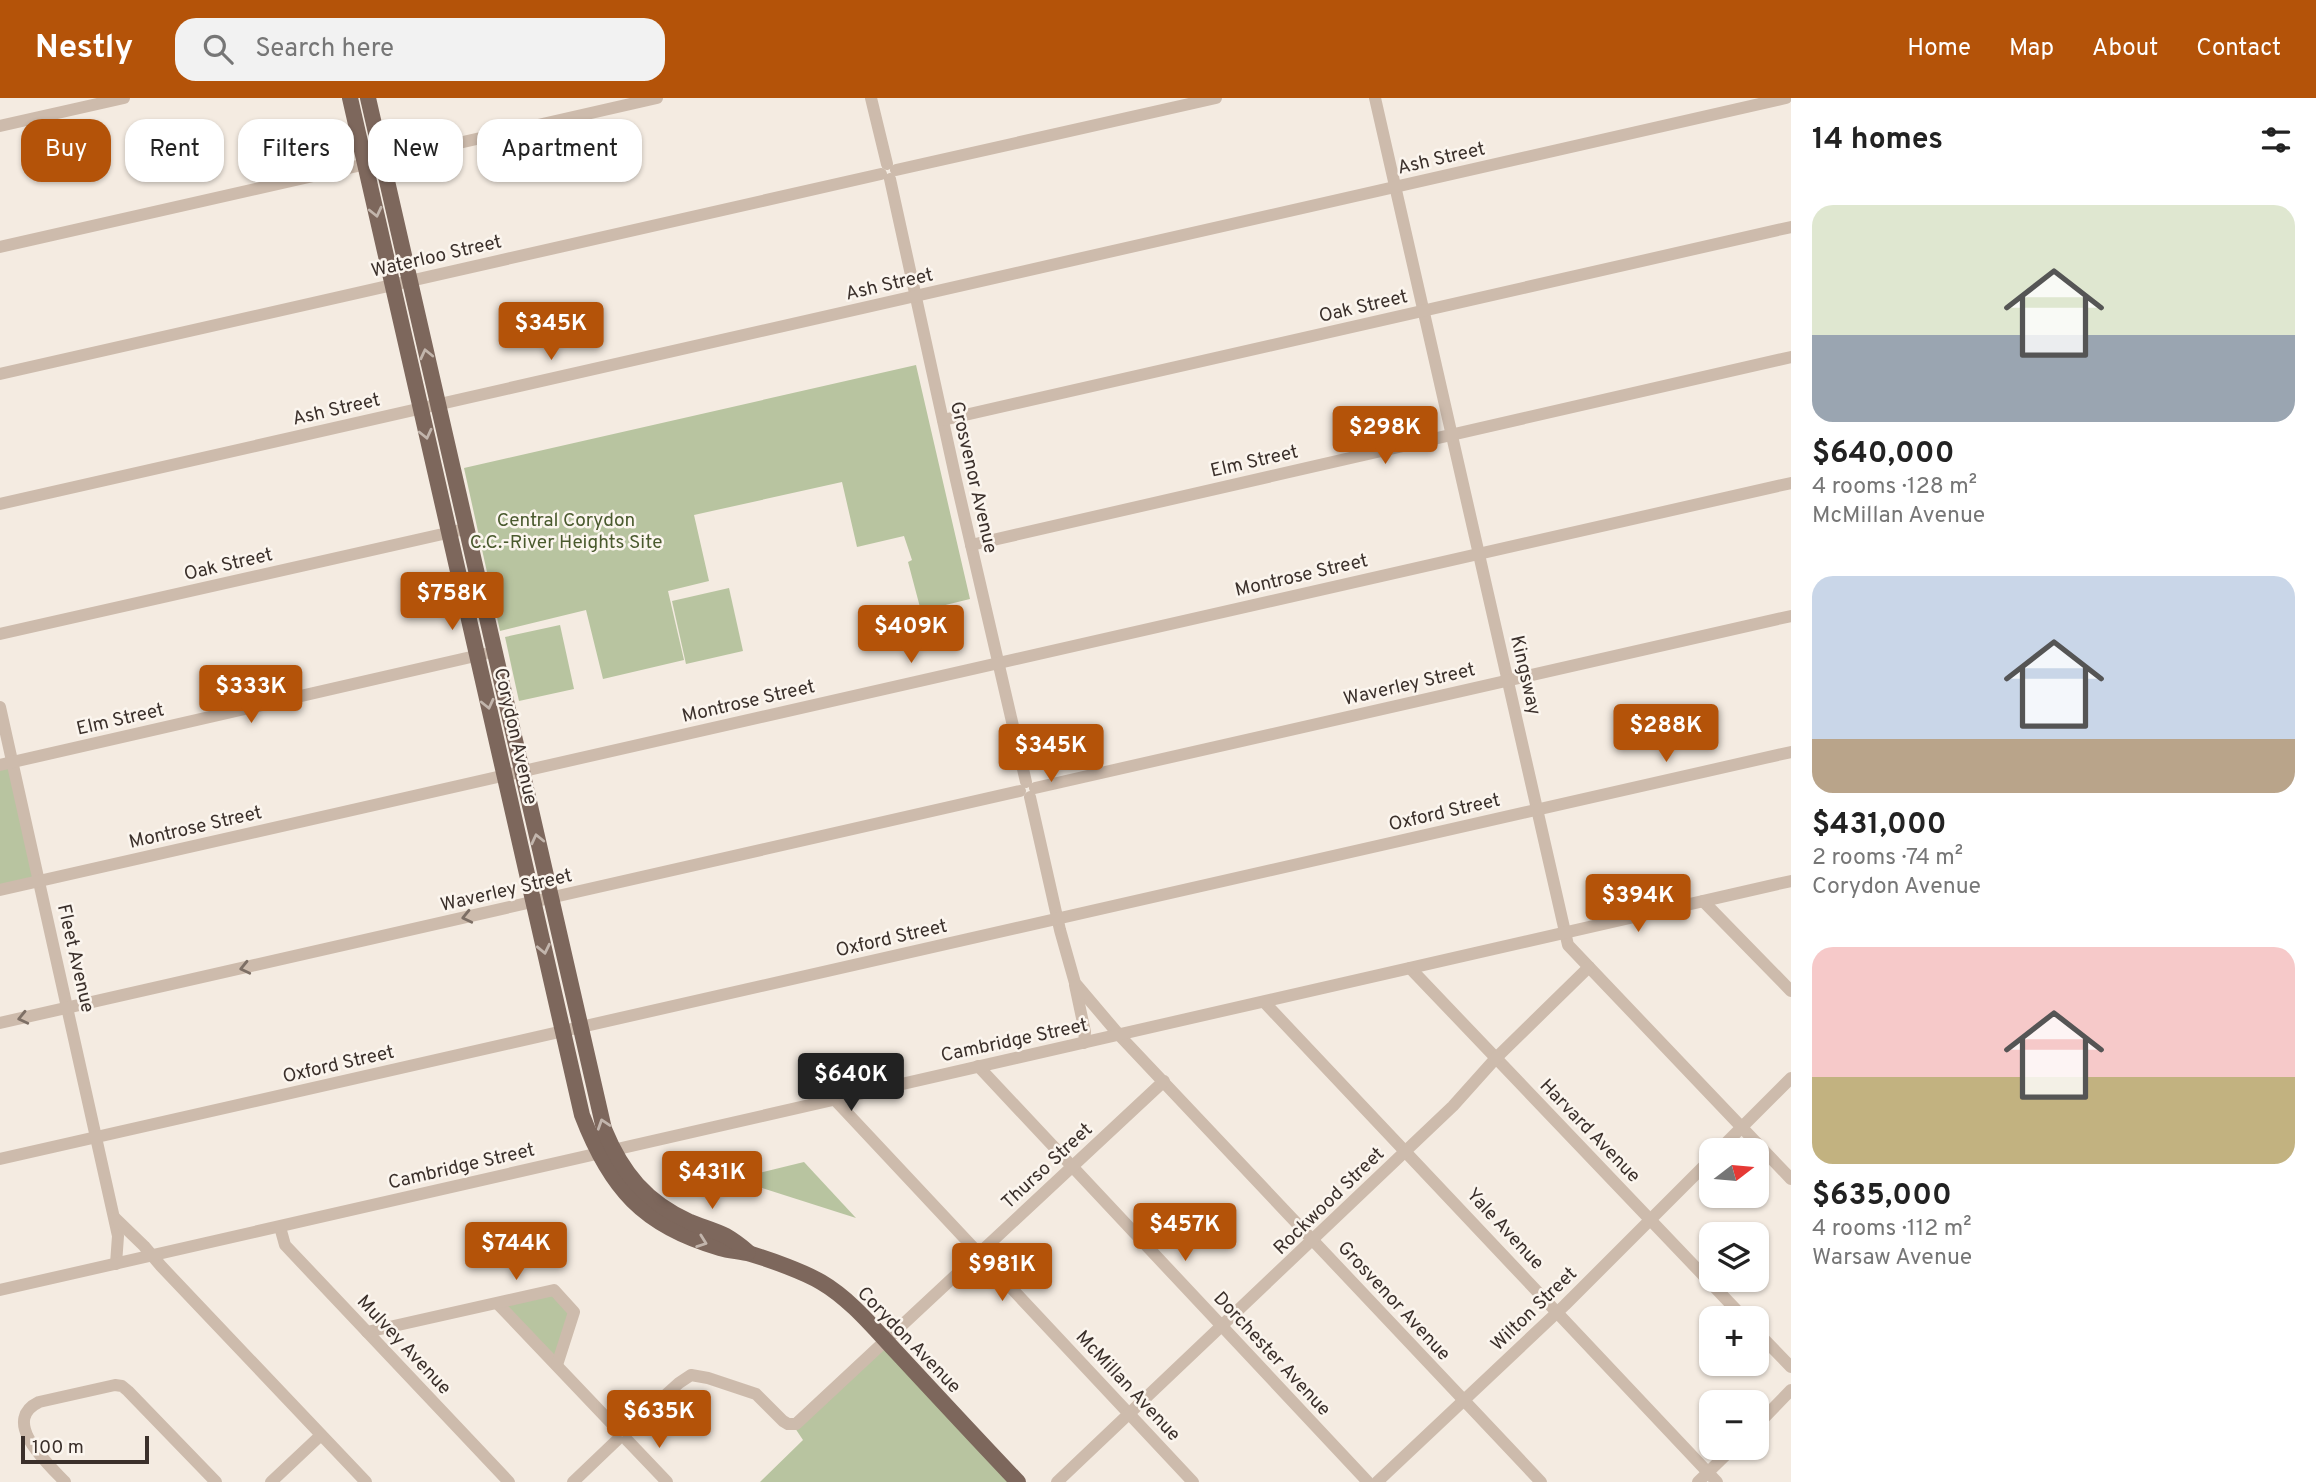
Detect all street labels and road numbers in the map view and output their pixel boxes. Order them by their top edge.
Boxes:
street label: Ash Street [1395,137,1488,181]
street label: Waterloo Street [369,230,504,284]
street label: Ash Street [843,263,936,307]
street label: Oak Street [1317,285,1410,329]
street label: Ash Street [290,388,383,432]
street label: Grosvenor Avenue [944,399,1002,556]
street label: Elm Street [1208,440,1301,484]
street label: Oak Street [182,543,275,587]
street label: Montrose Street [1233,549,1370,603]
street label: Kingsway [1504,633,1546,718]
street label: Waverley Street [1341,658,1478,712]
street label: Corydon Avenue [488,666,542,807]
street label: Montrose Street [680,675,817,729]
street label: Elm Street [74,698,167,742]
street label: Oxford Street [1386,788,1503,837]
street label: Montrose Street [127,801,264,855]
street label: Waverley Street [438,864,575,918]
street label: Fleet Avenue [51,902,99,1015]
street label: Oxford Street [833,914,950,963]
street label: Cambridge Street [939,1014,1090,1068]
street label: Oxford Street [280,1040,397,1089]
street label: Harvard Avenue [1534,1075,1645,1188]
street label: Thurso Street [997,1118,1098,1215]
street label: Cambridge Street [386,1138,537,1195]
street label: Rockwood Street [1269,1142,1390,1260]
street label: Yale Avenue [1461,1183,1549,1275]
street label: Grosvenor Avenue [1332,1236,1455,1366]
street label: Wilton Street [1486,1262,1583,1357]
street label: Corydon Avenue [851,1282,966,1399]
street label: Dorchester Avenue [1208,1287,1335,1422]
street label: Mulvey Avenue [351,1290,456,1400]
street label: McMillan Avenue [1070,1326,1185,1447]

